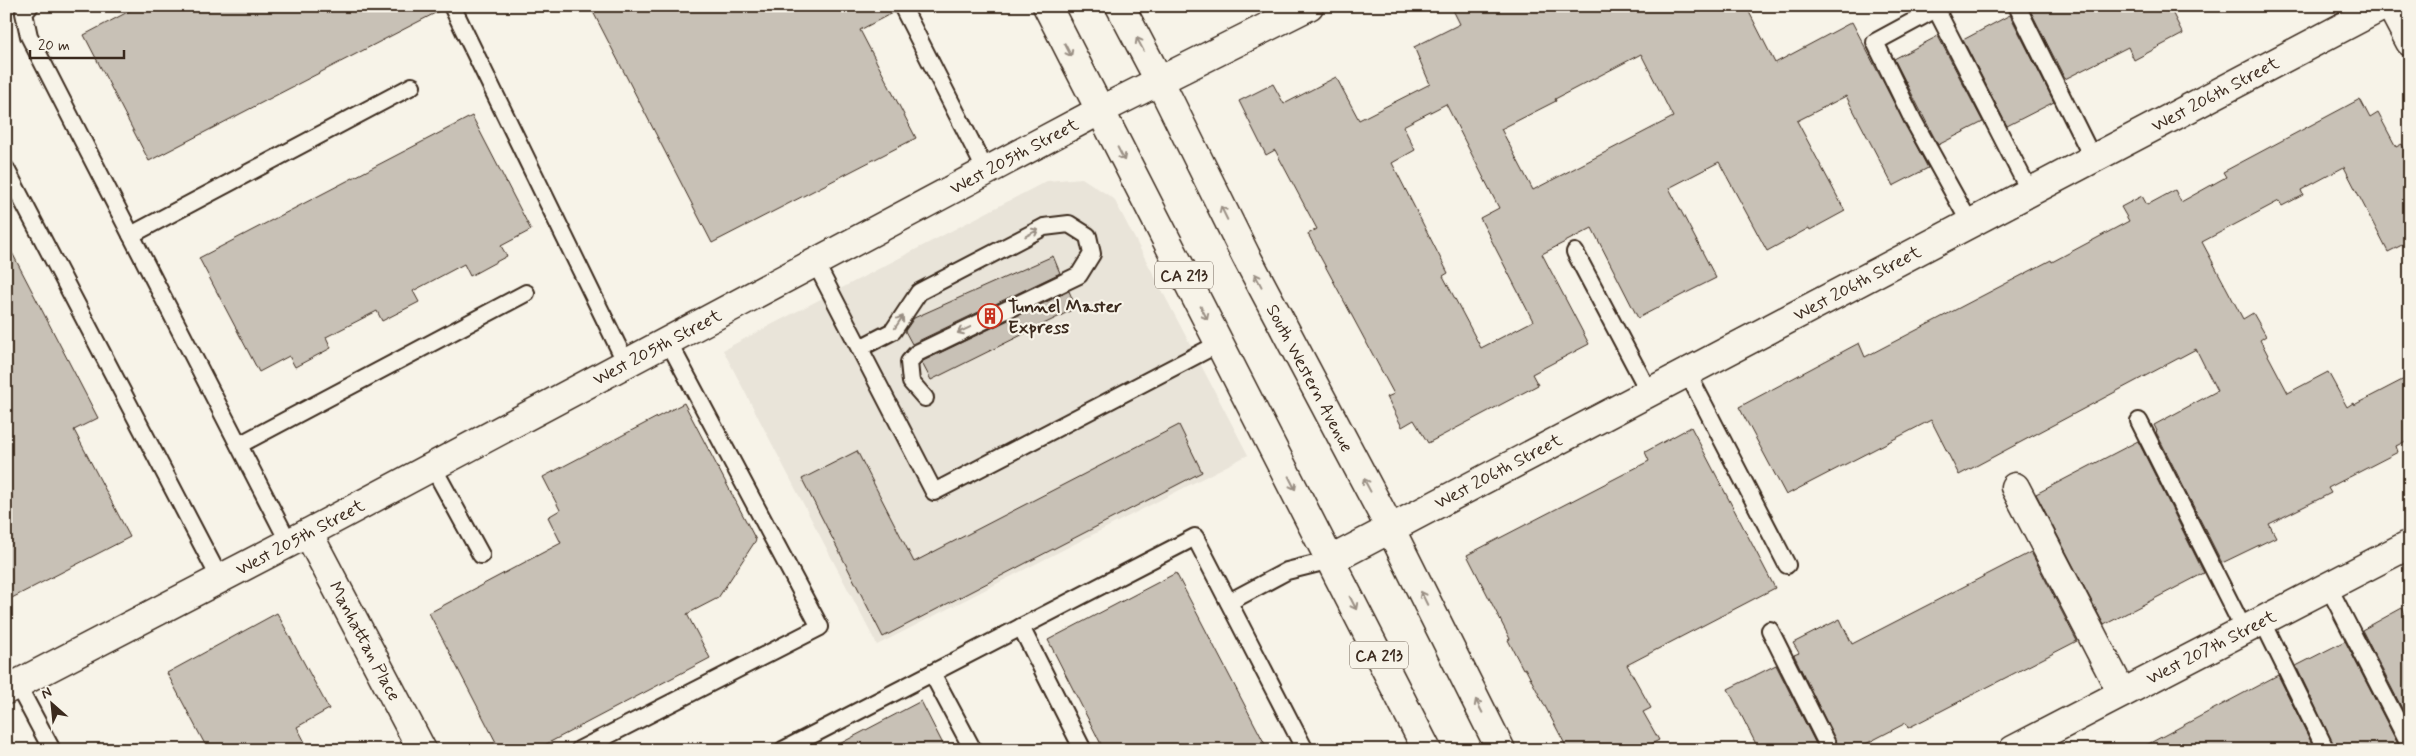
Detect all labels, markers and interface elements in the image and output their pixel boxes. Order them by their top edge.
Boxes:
scale bar [30,28,124,60]
text: 20 m [38,36,70,56]
one-way arrow [1134,37,1144,52]
one-way arrow [1064,42,1074,57]
street label: West 206th Street [2148,51,2284,139]
street label: West 205th Street [946,113,1083,201]
one-way arrow [1117,146,1126,161]
one-way arrow [1219,205,1229,220]
one-way arrow [1024,228,1039,238]
street label: West 206th Street [1790,240,1926,328]
road number: CA 213 [1155,262,1213,288]
one-way arrow [1253,273,1262,288]
place label: Tunnel Master Express [1008,295,1122,340]
street label: South Western Avenue [1260,300,1358,457]
building icon: Tunnel Master Express [977,303,1003,329]
street label: West 205th Street [589,304,726,392]
one-way arrow [1199,306,1209,321]
one-way arrow [894,315,904,329]
one-way arrow [957,326,972,336]
street label: West 206th Street [1431,428,1567,516]
one-way arrow [1288,475,1297,490]
one-way arrow [1362,478,1372,493]
street label: West 205th Street [232,494,369,582]
street label: Manhattan Place [322,577,406,705]
one-way arrow [1419,590,1429,605]
one-way arrow [1349,595,1358,610]
street label: West 207th Street [2143,605,2281,691]
road number: CA 213 [1350,642,1408,668]
north arrow [28,678,78,728]
text: N [38,683,55,703]
one-way arrow [1474,699,1484,714]

